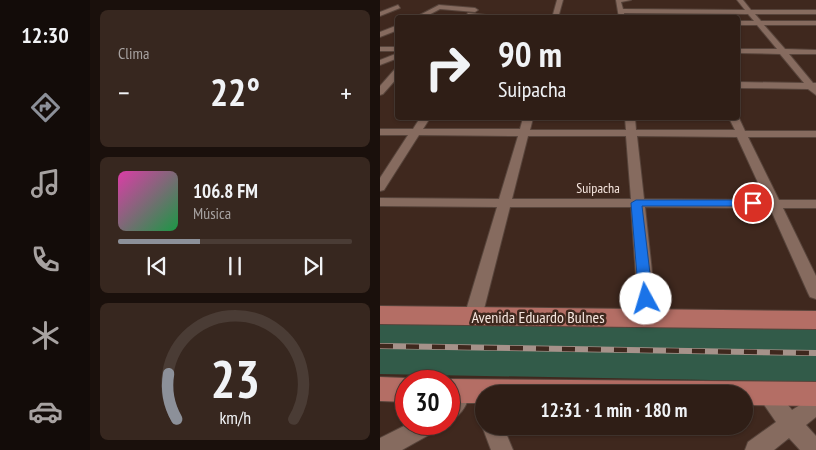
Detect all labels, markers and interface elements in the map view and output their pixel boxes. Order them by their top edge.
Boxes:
text: 12:30 [21,21,69,49]
text: 90 m [498,31,562,77]
icon: right [415,35,480,100]
text: Clima [118,43,149,63]
text: 22° [210,67,260,116]
text: − [118,74,130,111]
text: + [340,74,352,111]
text: Suipacha [498,75,566,103]
icon: directions [28,90,63,125]
icon: music [28,166,63,201]
text: 106.8 FM [193,179,258,203]
street label: Suipacha [576,179,620,197]
pin [732,182,774,224]
icon: arrive [739,189,767,217]
text: Música [193,203,231,223]
icon: phone [28,242,63,277]
icon: previous [143,252,171,280]
icon: pause [221,252,249,280]
icon: next [299,252,327,280]
position arrow [619,272,671,324]
street label: Avenida Eduardo Bulnes [471,307,605,327]
icon: climate [28,318,63,353]
text: 23 [210,345,260,412]
speed limit sign: 30 [395,370,460,435]
icon: car [28,394,63,429]
text: 12:31 · 1 min · 180 m [541,398,687,422]
text: km/h [219,406,251,429]

